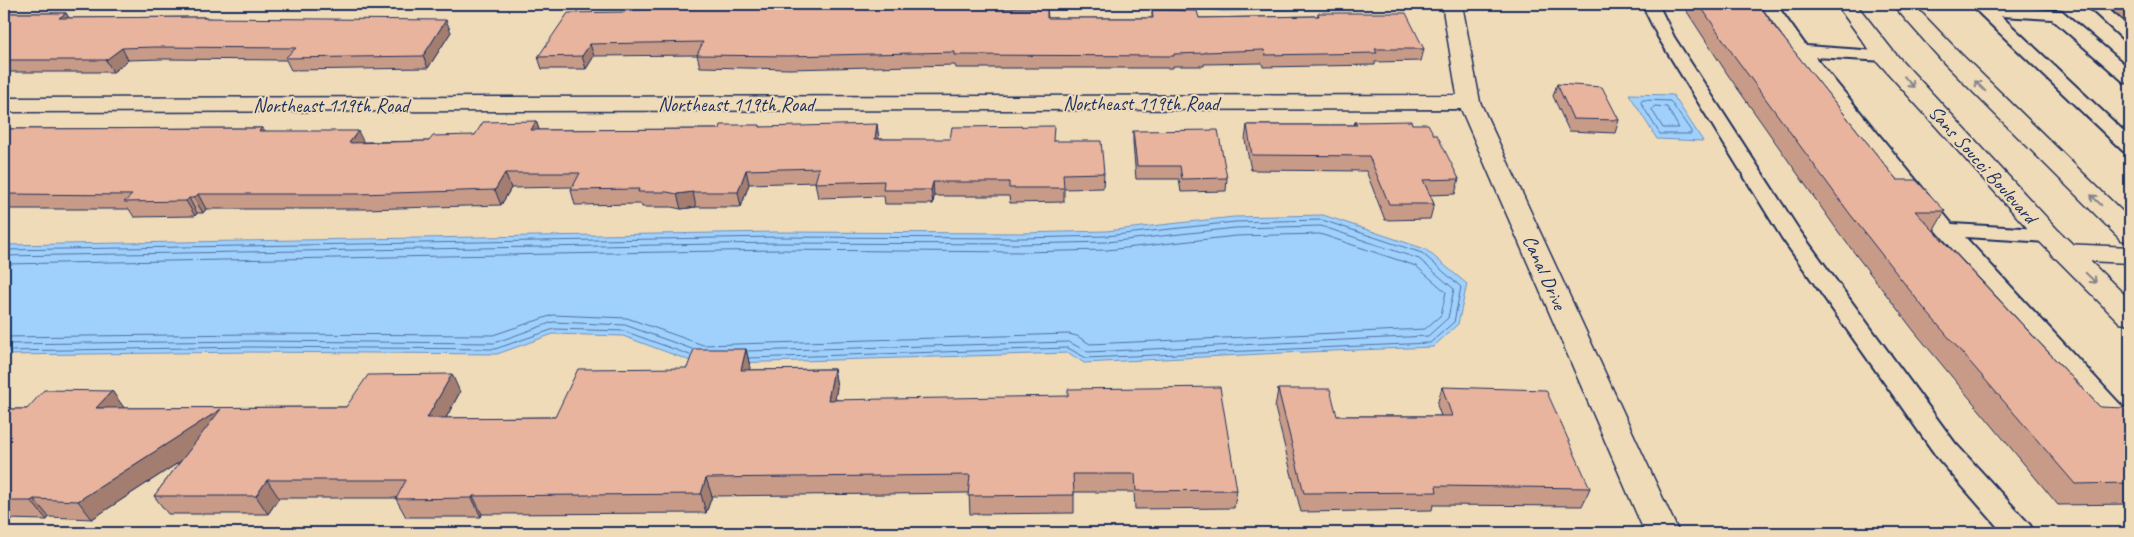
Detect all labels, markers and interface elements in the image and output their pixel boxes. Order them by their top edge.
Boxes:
one-way arrow [1903,76,1915,89]
one-way arrow [1974,80,1986,92]
street label: Northeast 119th Road [1063,91,1222,116]
street label: Northeast 119th Road [658,92,817,117]
street label: Northeast 119th Road [253,93,412,118]
street label: Sans Soucci Boulevard [1923,100,2044,231]
one-way arrow [2089,194,2102,206]
street label: Canal Drive [1517,231,1573,315]
one-way arrow [2085,272,2098,284]

